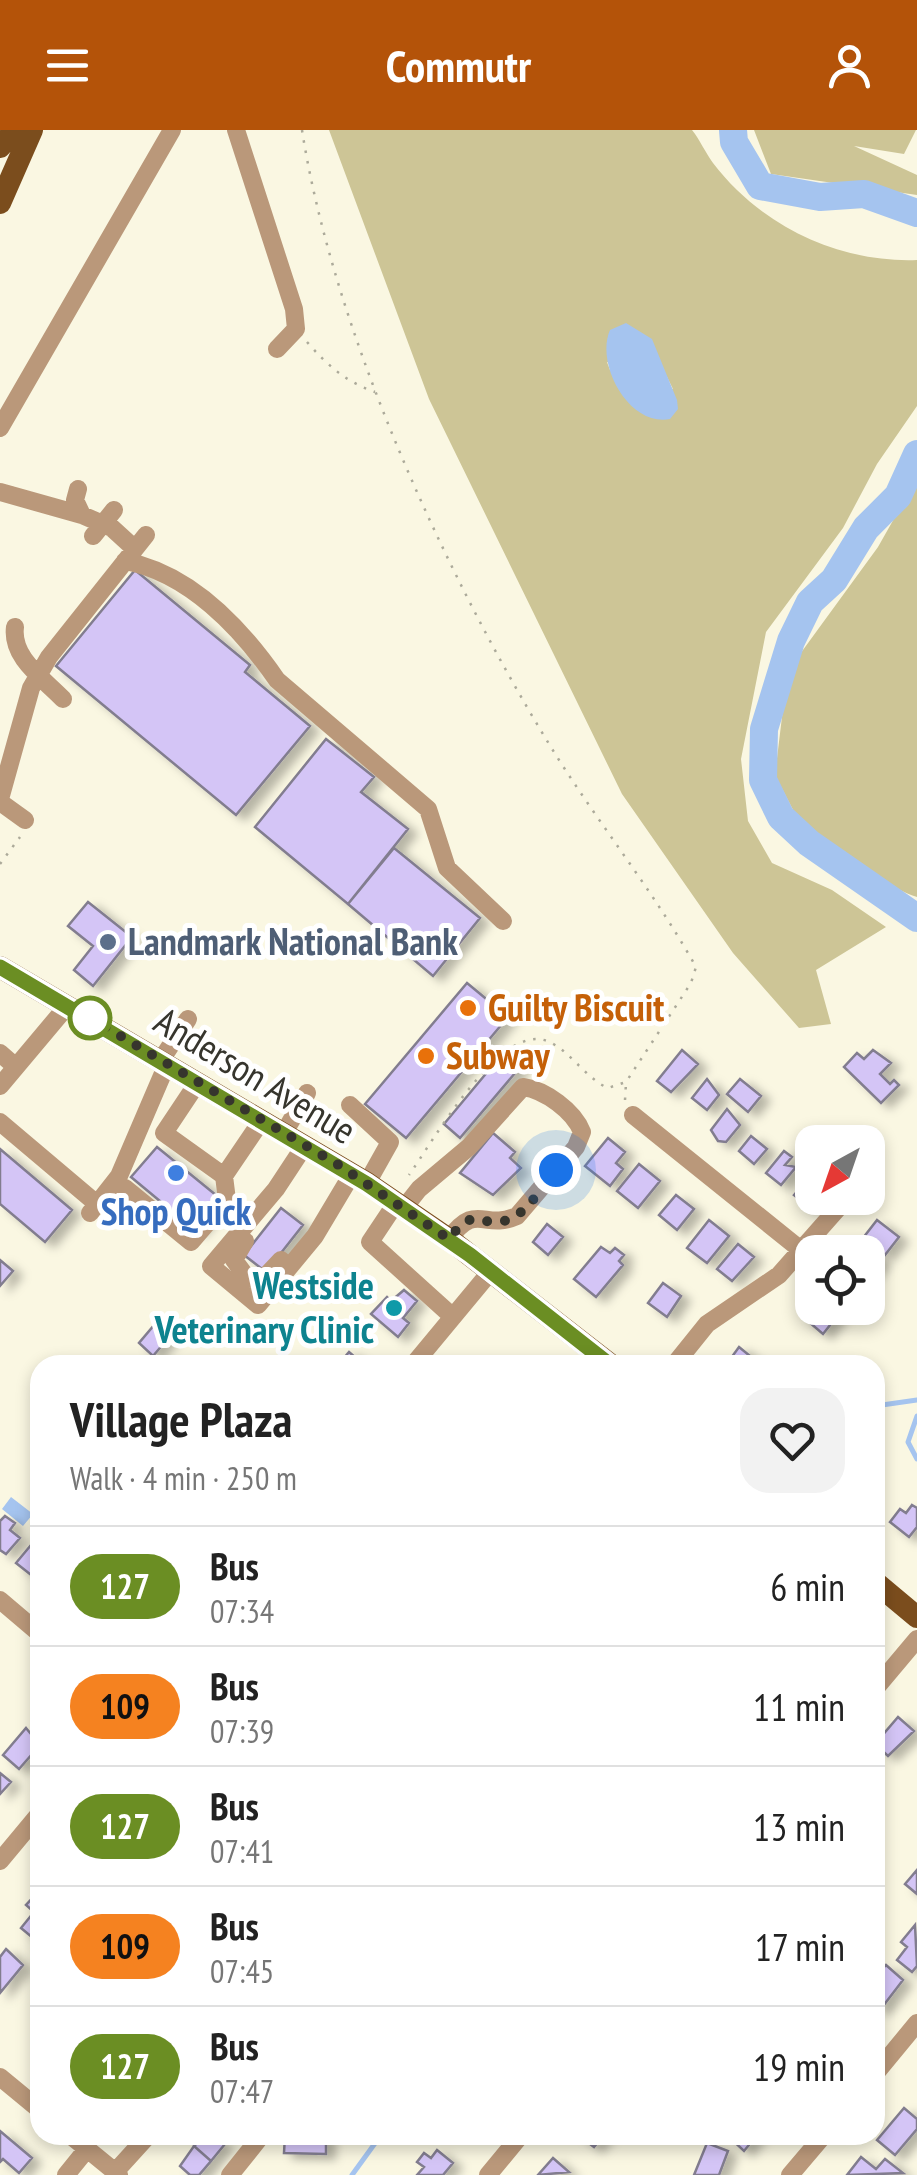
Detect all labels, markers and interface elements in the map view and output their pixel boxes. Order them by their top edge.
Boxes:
text: Commutr [386,36,531,94]
icon: menu [40,38,95,93]
icon: person [822,38,877,93]
place label: Landmark National Bank [128,916,458,965]
marker: Landmark National Bank [97,931,119,953]
place label: Guilty Biscuit [488,982,664,1031]
street label: Anderson Avenue [146,995,365,1154]
unlabelled marker [69,997,111,1039]
marker: Guilty Biscuit [457,997,479,1019]
place label: Subway [446,1030,551,1079]
marker: Subway [415,1045,437,1067]
north arrow [795,1125,885,1215]
map controls [795,1125,885,1325]
your location [531,1145,581,1195]
marker: Shop Quick [165,1162,187,1184]
place label: Shop Quick [101,1186,252,1235]
button: locate [795,1235,885,1325]
place label: Westside Veterinary Clinic [154,1260,374,1353]
marker: Westside Veterinary Clinic [383,1297,405,1319]
text: Village Plaza [70,1388,292,1450]
button: heart [740,1388,845,1493]
text: Walk · 4 min · 250 m [70,1457,297,1499]
text: Bus [210,1541,259,1590]
text: 6 min [770,1562,845,1611]
text: 127 [100,1563,150,1609]
text: 07:34 [210,1590,274,1632]
text: Bus [210,1661,259,1710]
text: 11 min [753,1682,845,1731]
text: 109 [100,1683,150,1729]
text: 07:39 [210,1710,274,1752]
text: Bus [210,1781,259,1830]
text: 13 min [753,1802,845,1851]
text: 127 [100,1803,150,1849]
text: 07:41 [210,1830,274,1872]
text: Bus [210,1901,259,1950]
text: 17 min [755,1922,845,1971]
text: 109 [100,1923,150,1969]
text: 07:45 [210,1950,274,1992]
text: Bus [210,2021,259,2070]
text: 19 min [753,2042,845,2091]
text: 127 [100,2043,150,2089]
text: 07:47 [210,2070,274,2112]

